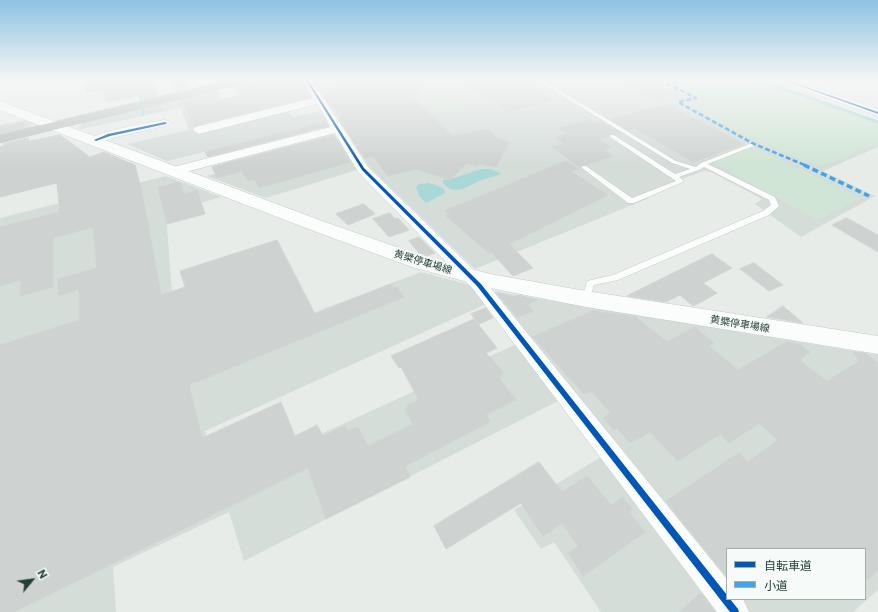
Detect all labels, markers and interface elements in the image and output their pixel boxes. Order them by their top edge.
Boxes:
street label: 黄檗停車場線 [393,247,453,277]
street label: 黄檗停車場線 [709,313,771,335]
legend [726,548,866,600]
text: 自転車道 [764,558,812,572]
north arrow [12,560,52,600]
text: N [35,567,51,581]
text: 小道 [764,578,788,592]

